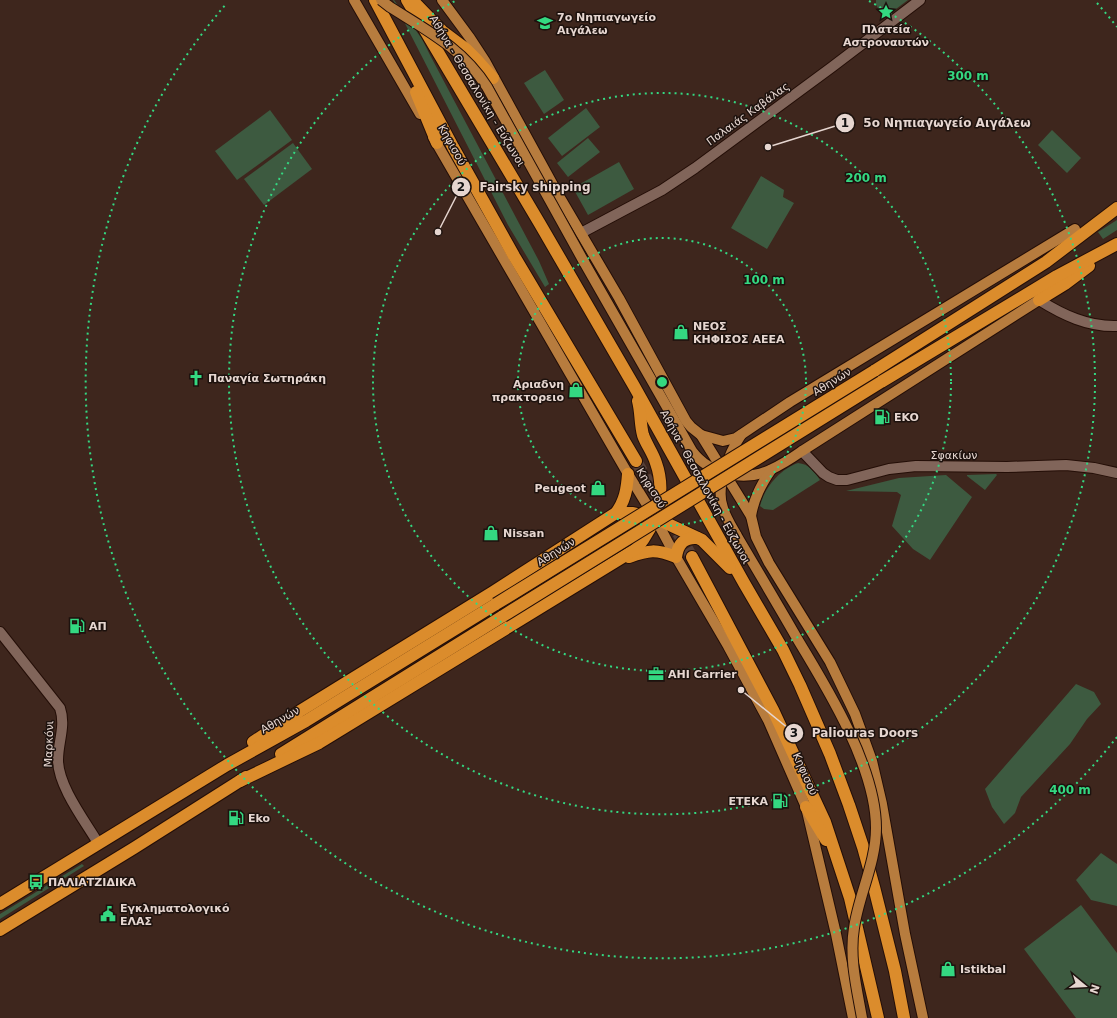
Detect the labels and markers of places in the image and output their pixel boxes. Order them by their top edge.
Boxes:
place icon: Πλατεία Αστροναυτών [877,3,895,21]
place label: 7ο Νηπιαγωγείο Αιγάλεω [557,11,657,37]
school or university icon: 7ο Νηπιαγωγείο Αιγάλεω [536,14,554,32]
place label: Πλατεία Αστροναυτών [843,23,929,49]
callout: 5ο Νηπιαγωγείο Αιγάλεω [835,111,1038,135]
callout: Fairsky shipping [451,175,598,199]
place label: ΝΕΟΣ ΚΗΦΙΣΟΣ ΑΕΕΑ [693,320,785,346]
shop icon: ΝΕΟΣ ΚΗΦΙΣΟΣ ΑΕΕΑ [672,323,690,341]
church icon: Παναγία Σωτηράκη [187,369,205,387]
place label: Παναγία Σωτηράκη [208,372,326,385]
centre of rings [655,375,669,389]
place label: Αριαδνη πρακτορειο [492,378,564,404]
shop icon: Αριαδνη πρακτορειο [567,381,585,399]
fuel station icon: EKO [873,408,891,426]
place label: EKO [894,411,919,424]
shop icon: Peugeot [589,479,607,497]
place label: Peugeot [534,482,586,495]
shop icon: Nissan [482,524,500,542]
place label: Nissan [503,527,544,540]
fuel station icon: ΑΠ [68,617,86,635]
place label: ΑΠ [89,620,107,633]
office icon: AHI Carrier [647,665,665,683]
place label: AHI Carrier [668,668,737,681]
callout: Paliouras Doors [784,721,927,745]
fuel station icon: ΕΤΕΚΑ [771,792,789,810]
place label: ΕΤΕΚΑ [728,795,768,808]
fuel station icon: Eko [227,809,245,827]
place label: Eko [248,812,271,825]
bus stop icon: ΠΑΛΙΑΤΖΙΔΙΚΑ [27,873,45,891]
place label: ΠΑΛΙΑΤΖΙΔΙΚΑ [48,876,137,889]
place label: Εγκληματολογικό ΕΛΑΣ [120,902,230,928]
public building icon: Εγκληματολογικό ΕΛΑΣ [99,905,117,923]
shop icon: Istikbal [939,960,957,978]
place label: Istikbal [960,963,1006,976]

